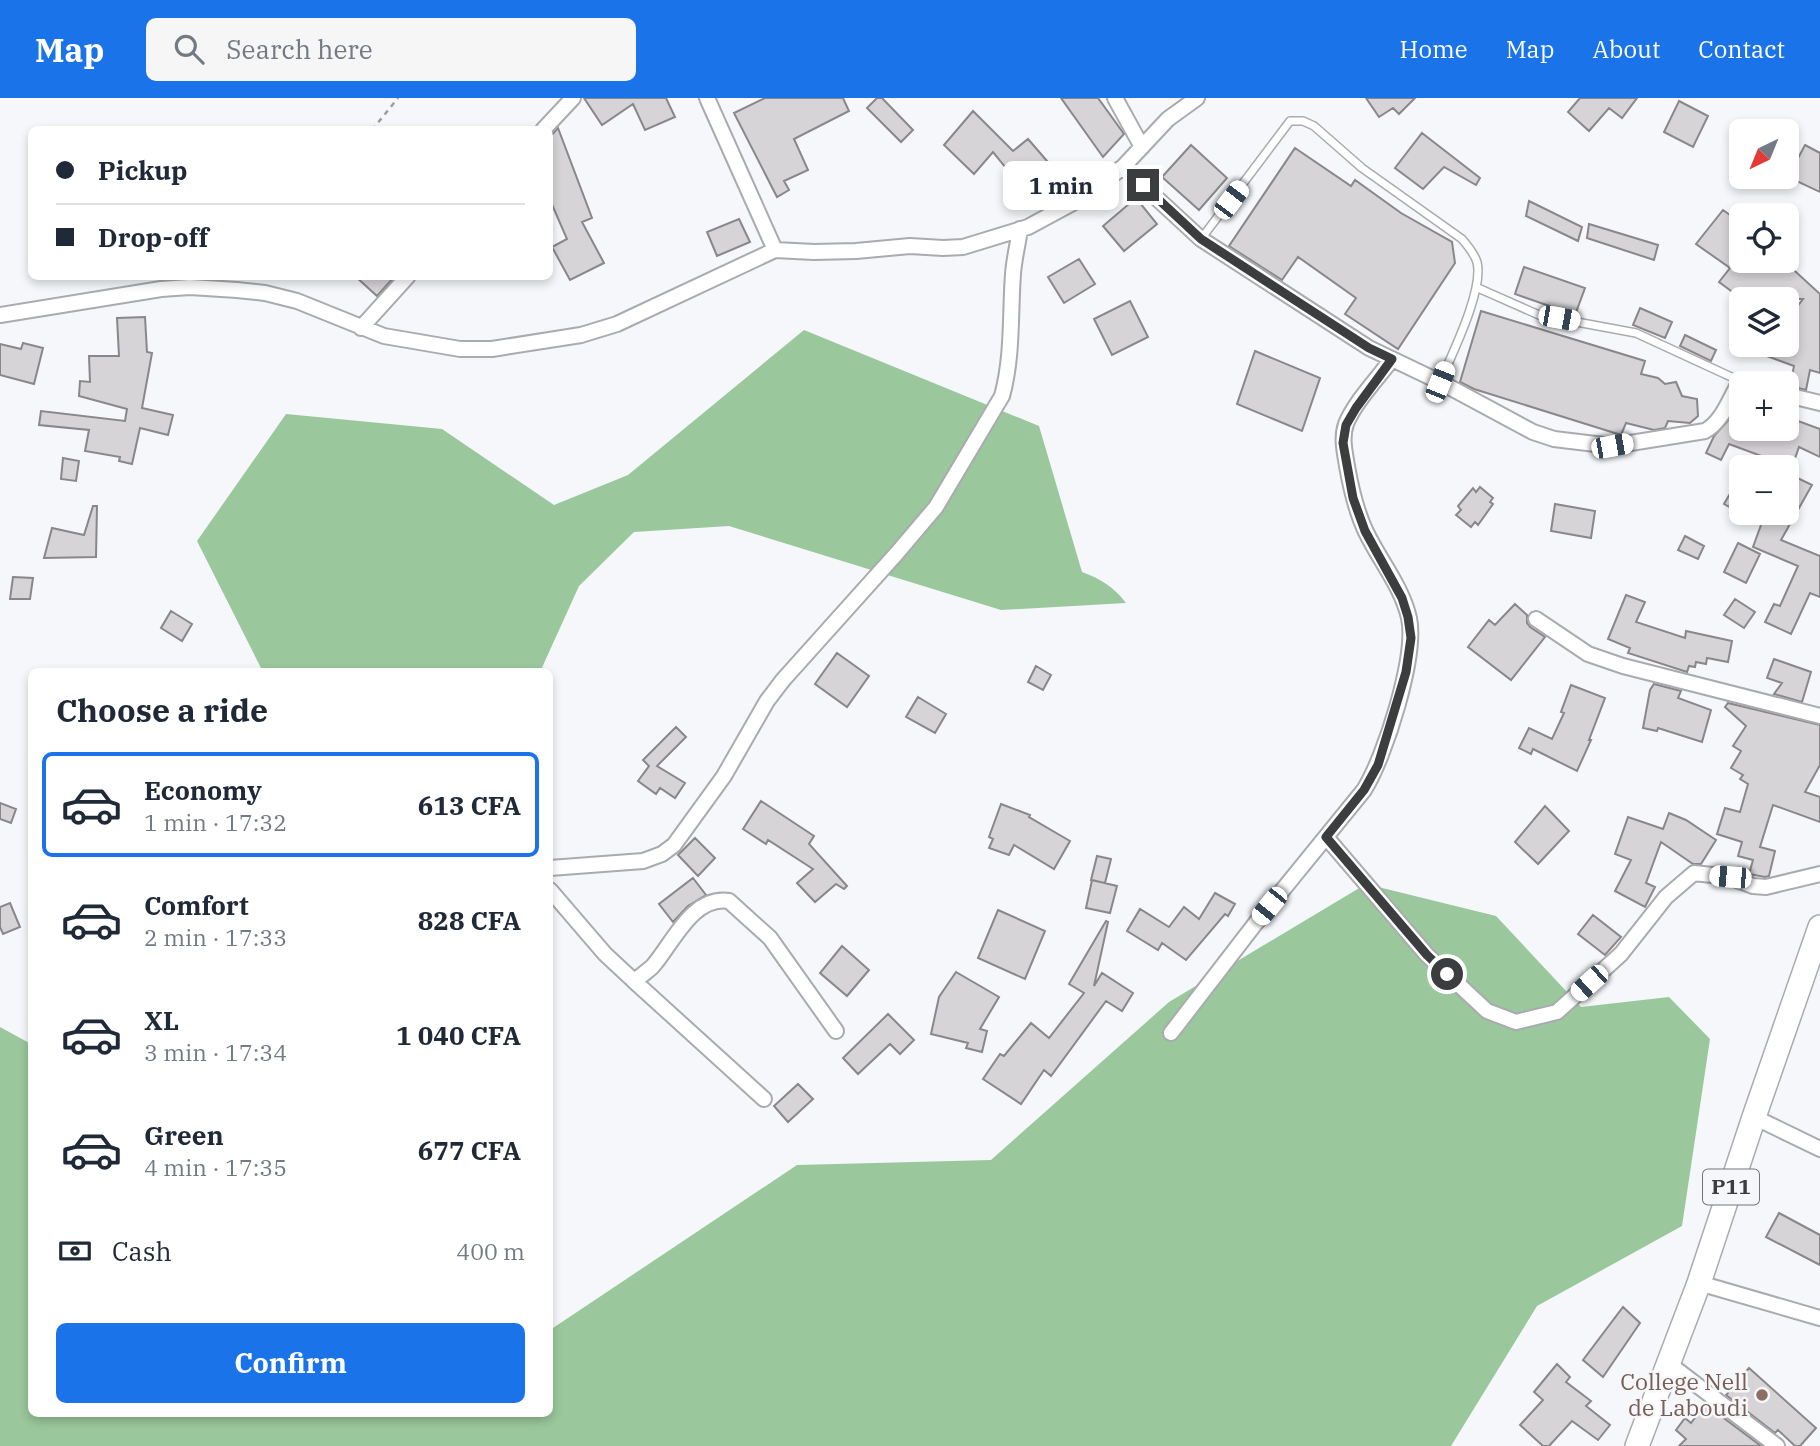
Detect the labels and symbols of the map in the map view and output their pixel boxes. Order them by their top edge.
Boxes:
north arrow [1729,119,1799,189]
callout: 1 min [1003,160,1118,210]
route end [1127,169,1159,201]
car [1210,177,1253,223]
car [1537,304,1582,332]
car [1423,359,1458,405]
car [1590,432,1635,460]
car [1709,865,1752,889]
car [1248,883,1291,929]
route start [1431,958,1463,990]
car [1567,961,1612,1005]
road number: P11 [1703,1170,1759,1204]
place label: College Nell de Laboudi [1620,1366,1748,1422]
marker: College Nell de Laboudi [1754,1387,1770,1403]

